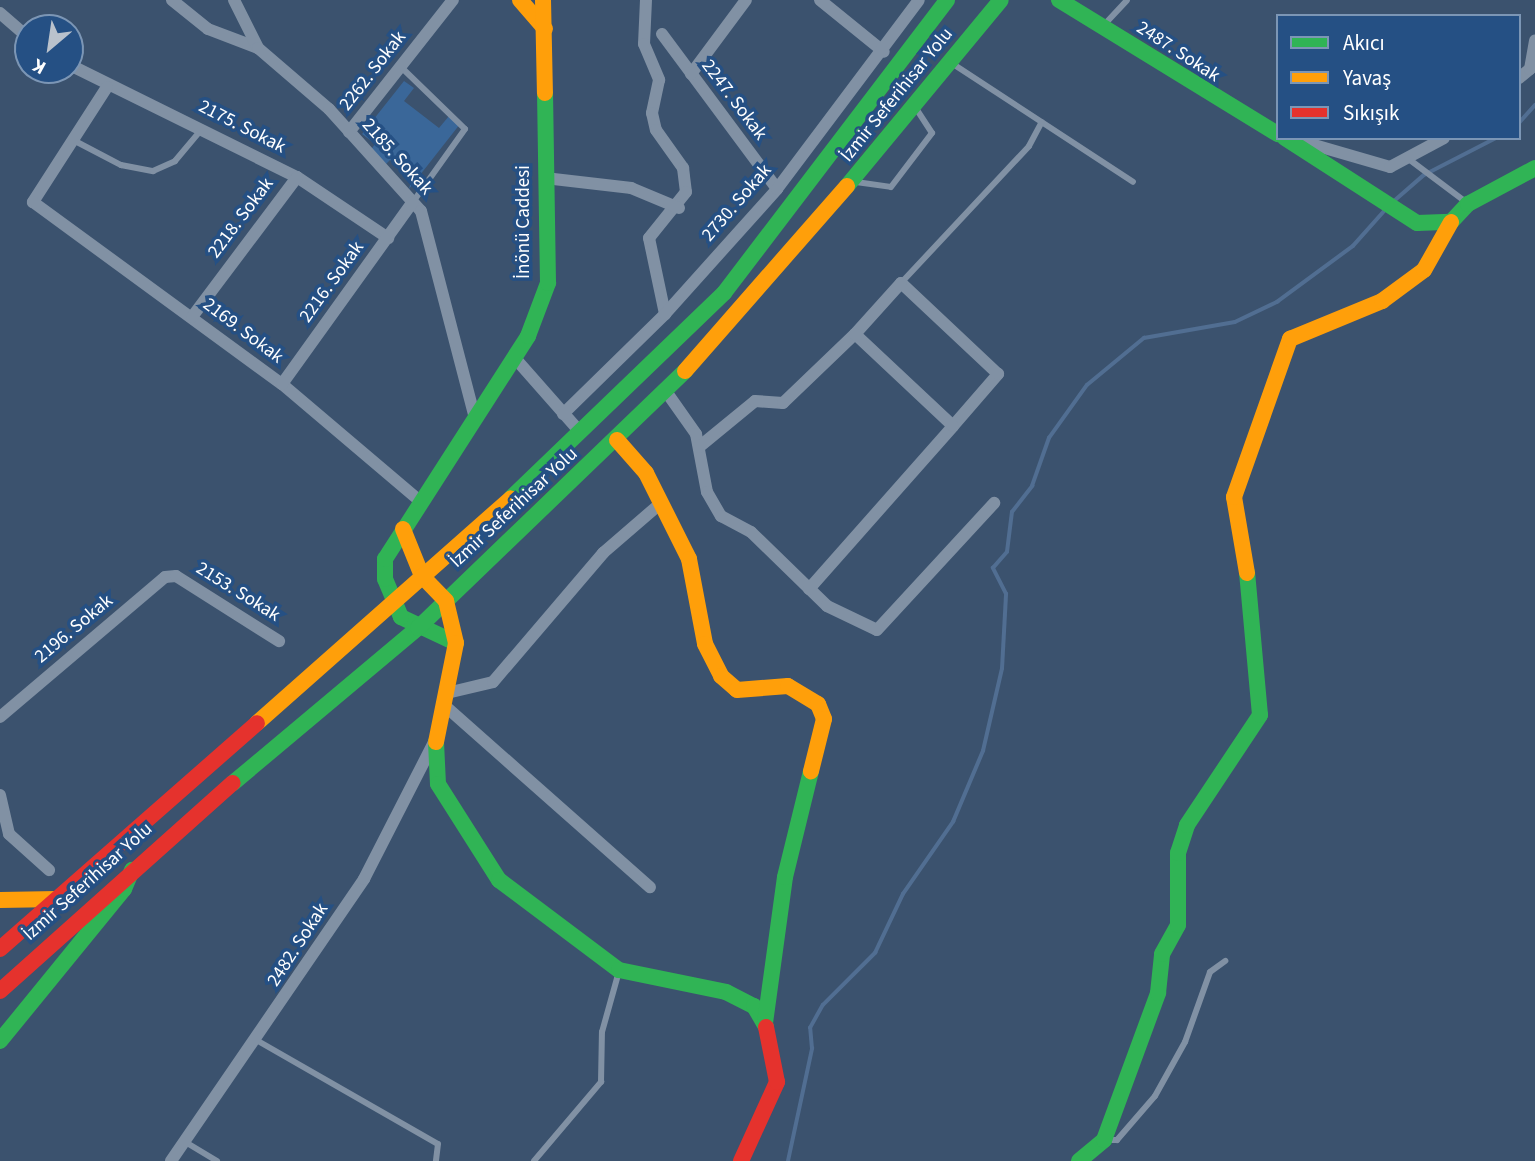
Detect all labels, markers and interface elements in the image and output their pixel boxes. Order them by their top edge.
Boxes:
north arrow [14,14,84,84]
legend [1276,14,1521,140]
street label: 2487. Sokak [1132,17,1224,87]
street label: İzmir Seferihisar Yolu [836,23,958,167]
street label: 2262. Sokak [335,27,411,115]
text: Akıcı [1343,28,1385,58]
text: K [28,51,51,81]
street label: 2247. Sokak [696,55,772,145]
text: Yavaş [1343,63,1391,93]
street label: 2175. Sokak [195,95,289,159]
text: Sıkışık [1343,98,1399,128]
street label: 2185. Sokak [357,114,437,200]
street label: 2730. Sokak [697,160,777,246]
street label: İnönü Caddesi [513,165,535,279]
street label: 2218. Sokak [203,173,279,263]
street label: 2216. Sokak [295,237,369,327]
street label: 2169. Sokak [198,293,288,369]
street label: İzmir Seferihisar Yolu [445,443,583,573]
street label: 2153. Sokak [192,557,284,627]
street label: 2196. Sokak [30,590,118,668]
street label: İzmir Seferihisar Yolu [19,818,157,946]
street label: 2482. Sokak [263,899,333,991]

